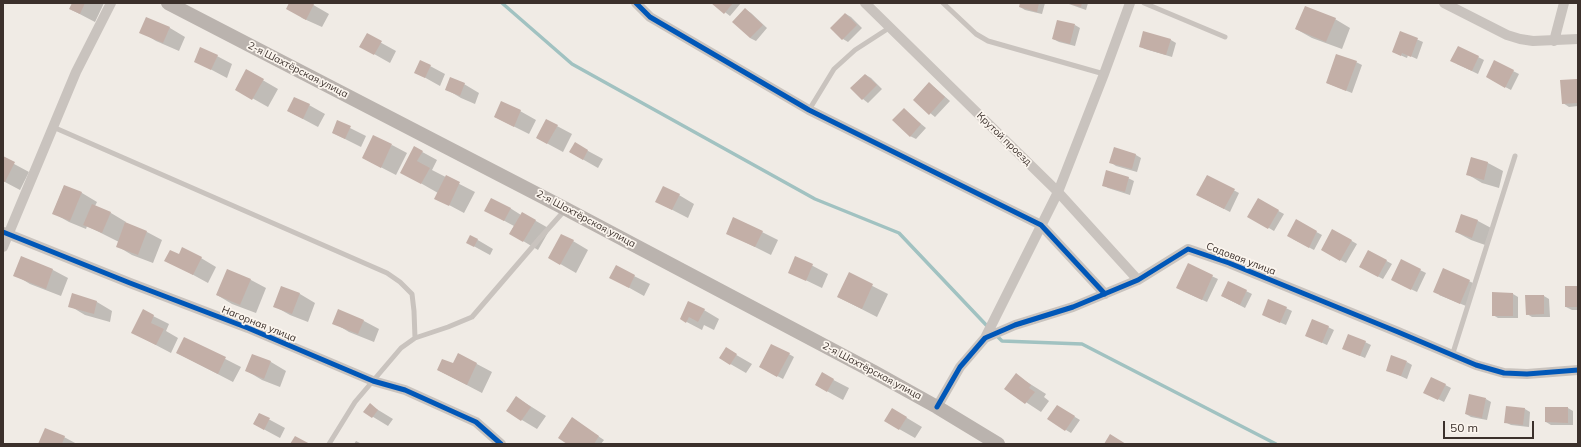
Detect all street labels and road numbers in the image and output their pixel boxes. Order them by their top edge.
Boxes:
street label: 2-я Шахтёрская улица [246,40,350,100]
street label: Крутой проезд [974,110,1034,168]
street label: 2-я Шахтёрская улица [534,188,638,250]
street label: Садовая улица [1204,240,1278,278]
street label: Нагорная улица [220,304,298,344]
street label: 2-я Шахтёрская улица [820,340,924,402]

